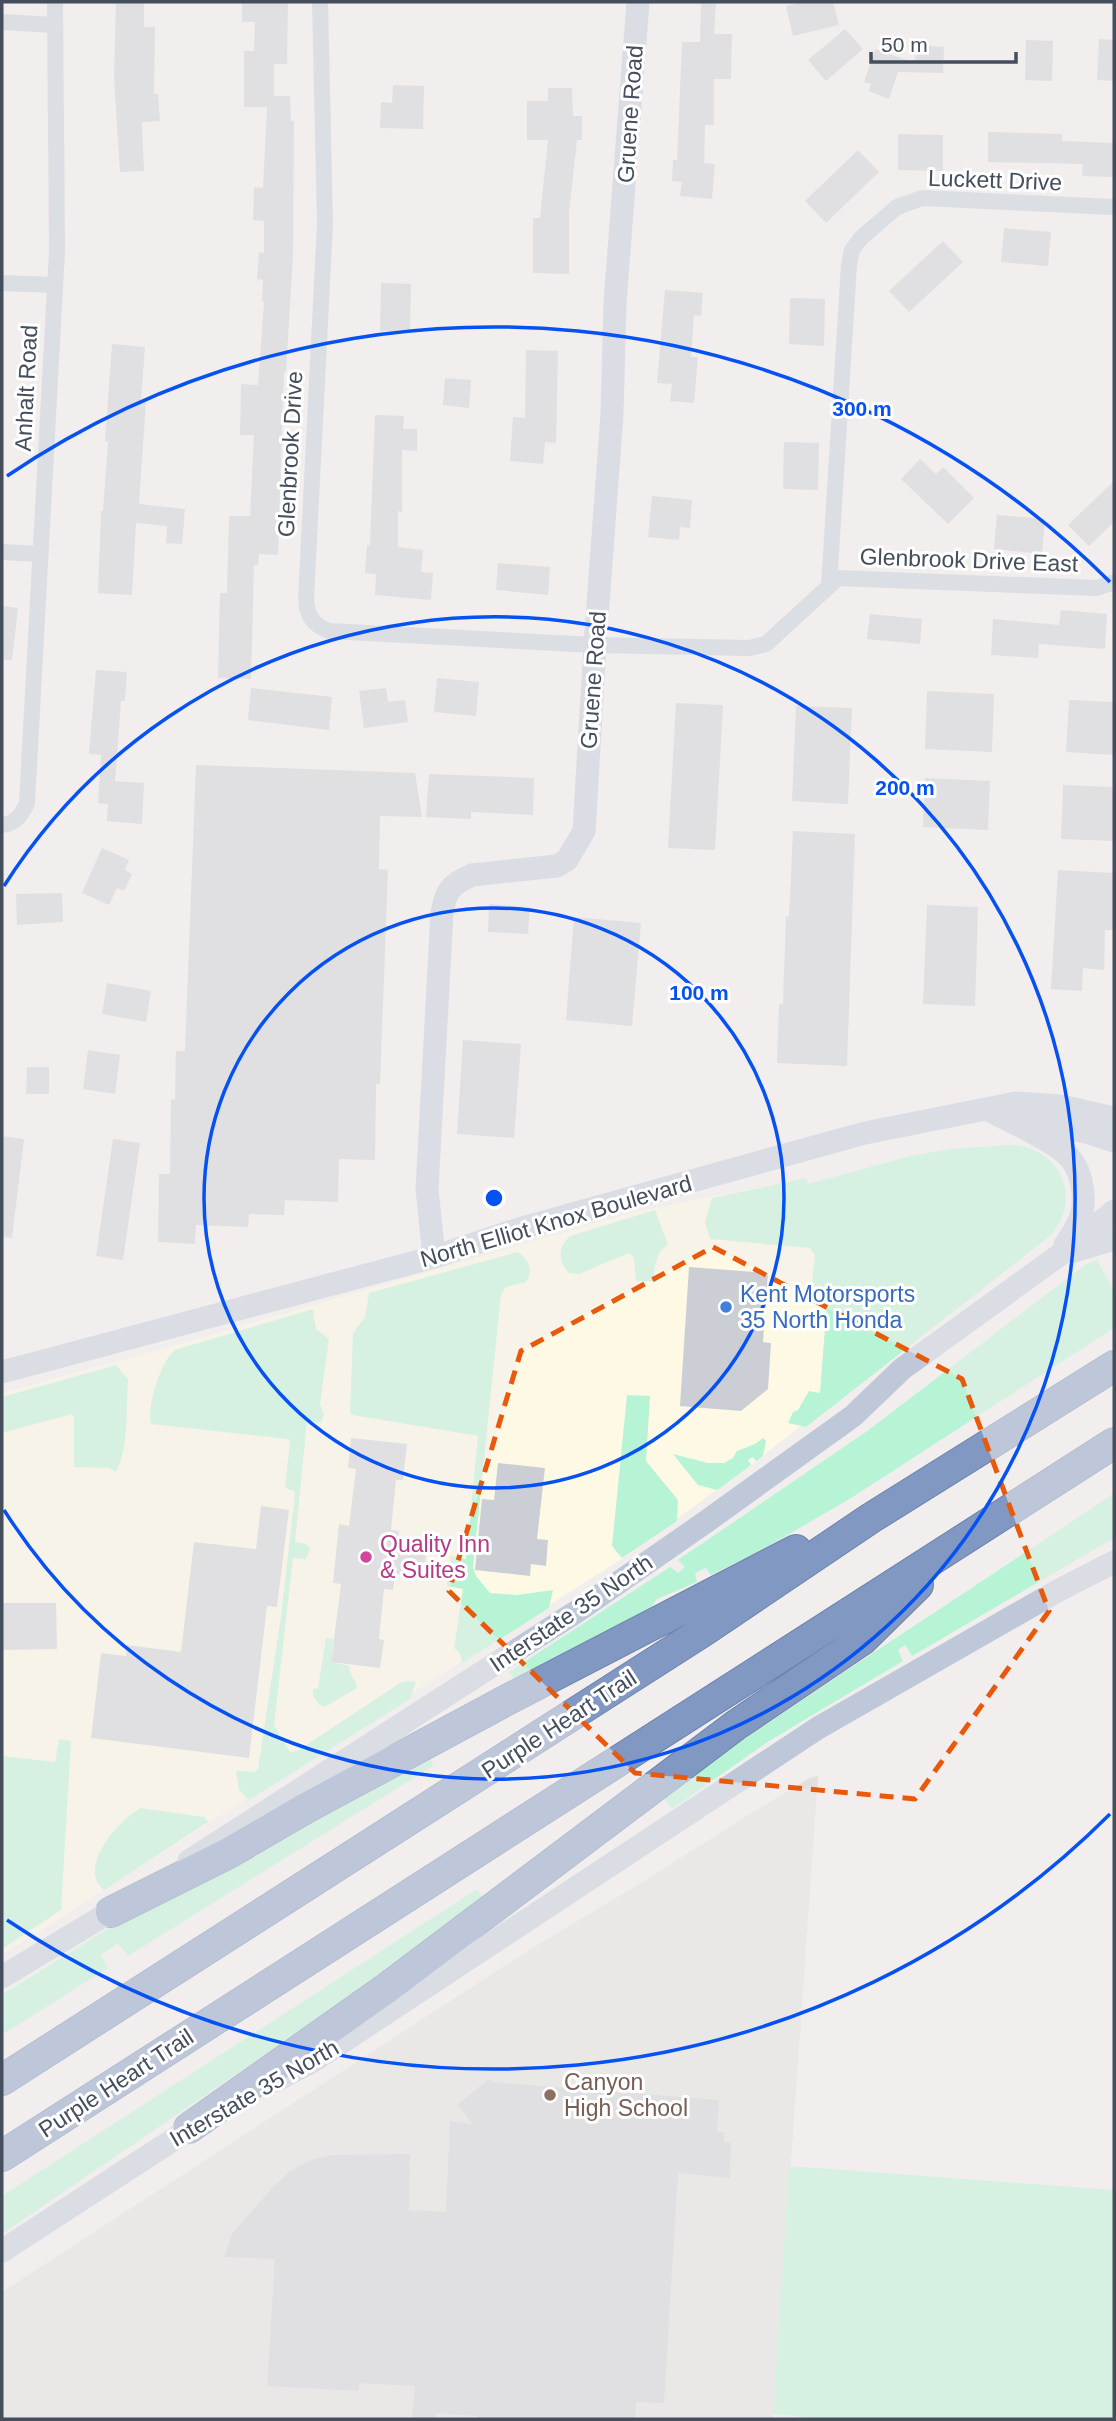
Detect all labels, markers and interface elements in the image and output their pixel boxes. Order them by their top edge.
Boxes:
scale bar [871,21,1016,65]
text: 50 m [881,33,928,56]
street label: Gruene Road [612,44,648,184]
street label: Luckett Drive [927,165,1063,195]
street label: Anhalt Road [10,324,42,452]
street label: Glenbrook Drive [273,370,307,538]
text: 300 m [832,397,892,420]
street label: Glenbrook Drive East [859,543,1079,577]
street label: Gruene Road [575,610,611,750]
text: 200 m [875,776,935,799]
text: 100 m [669,981,729,1004]
street label: North Elliot Knox Boulevard [417,1170,695,1272]
centre of rings [482,1186,506,1210]
place label: Kent Motorsports 35 North Honda [740,1281,915,1333]
marker: Kent Motorsports 35 North Honda [718,1299,734,1315]
place label: Quality Inn & Suites [380,1531,490,1583]
marker: Quality Inn & Suites [358,1549,374,1565]
street label: Interstate 35 North [485,1549,657,1677]
street label: Purple Heart Trail [477,1664,641,1784]
street label: Purple Heart Trail [34,2023,198,2143]
street label: Interstate 35 North [165,2034,343,2152]
place label: Canyon High School [564,2069,688,2121]
marker: Canyon High School [542,2087,558,2103]

